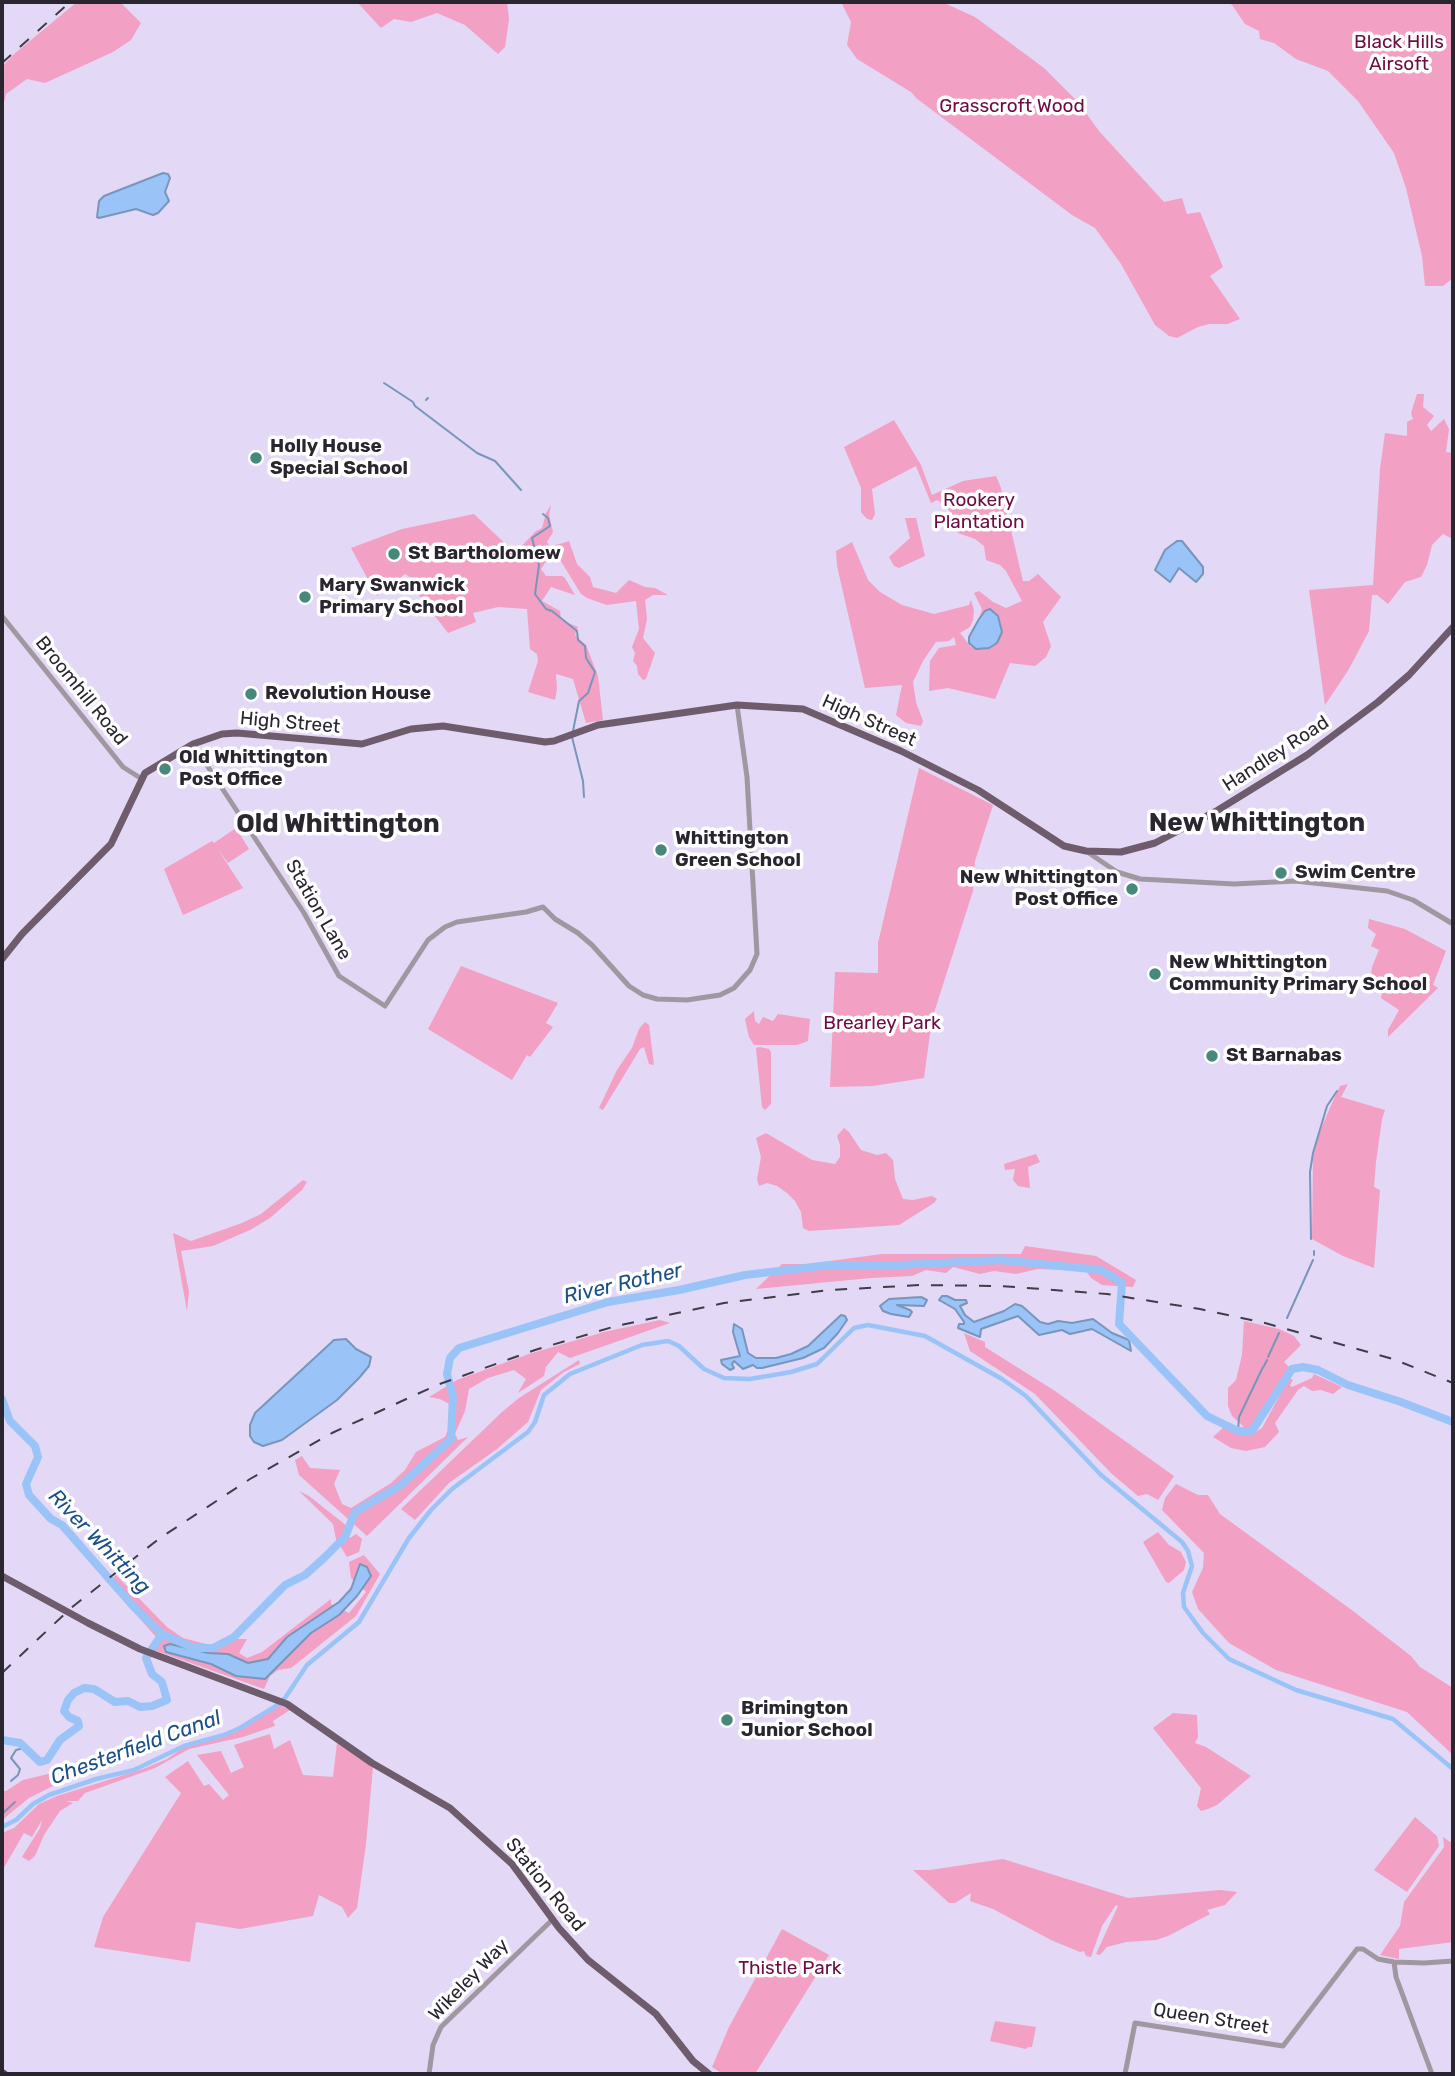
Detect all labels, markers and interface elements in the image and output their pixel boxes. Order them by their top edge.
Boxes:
park label: Black Hills Airsoft [1354,32,1444,76]
park label: Grasscroft Wood [939,96,1085,118]
place label: Holly House Special School [270,436,408,480]
marker: Holly House Special School [248,450,264,466]
park label: Rookery Plantation [934,490,1024,534]
place label: St Bartholomew [408,543,561,565]
marker: St Bartholomew [386,546,402,562]
place label: Mary Swanwick Primary School [319,575,465,619]
marker: Mary Swanwick Primary School [297,589,313,605]
street label: Broomhill Road [30,632,132,750]
place label: Revolution House [265,683,431,705]
marker: Revolution House [243,686,259,702]
street label: High Street [818,690,920,752]
street label: High Street [239,707,341,739]
street label: Handley Road [1219,711,1333,797]
place label: Old Whittington Post Office [179,747,328,791]
marker: Old Whittington Post Office [157,761,173,777]
district label: New Whittington [1149,807,1365,839]
district label: Old Whittington [236,808,440,840]
place label: Whittington Green School [675,828,801,872]
marker: Whittington Green School [653,842,669,858]
street label: Station Lane [280,856,356,964]
place label: Swim Centre [1295,862,1416,884]
marker: Swim Centre [1273,865,1289,881]
place label: New Whittington Post Office [960,867,1118,911]
marker: New Whittington Post Office [1124,881,1140,897]
place label: New Whittington Community Primary School [1169,952,1427,996]
marker: New Whittington Community Primary School [1147,966,1163,982]
park label: Brearley Park [823,1013,941,1035]
place label: St Barnabas [1226,1045,1342,1067]
marker: St Barnabas [1204,1048,1220,1064]
water label: River Rother [561,1258,685,1310]
water label: River Whitting [43,1484,155,1600]
place label: Brimington Junior School [741,1698,873,1742]
water label: Chesterfield Canal [47,1705,225,1791]
marker: Brimington Junior School [719,1712,735,1728]
street label: Station Road [500,1834,590,1936]
street label: Wikeley Way [424,1934,514,2026]
park label: Thistle Park [738,1958,842,1980]
street label: Queen Street [1152,1999,1270,2039]

